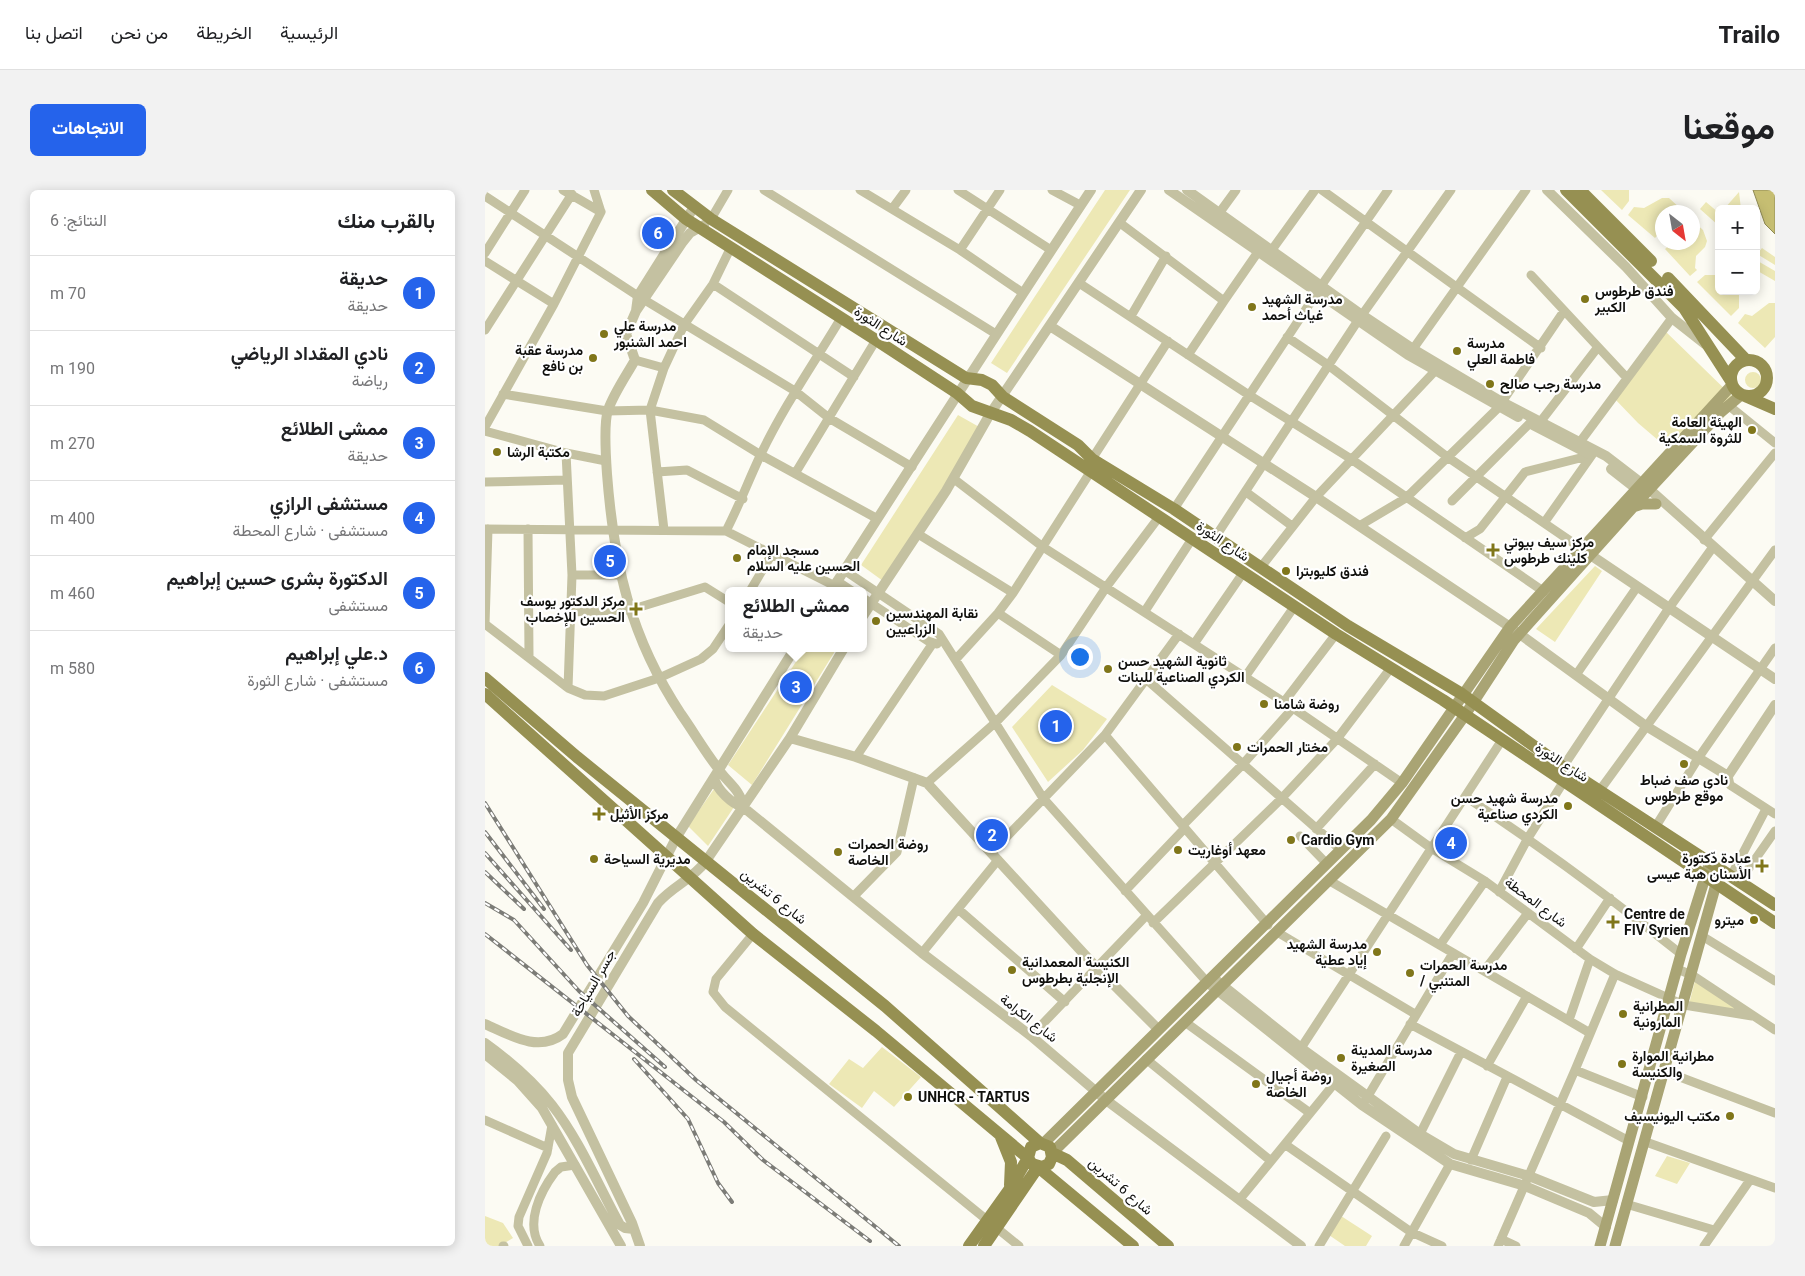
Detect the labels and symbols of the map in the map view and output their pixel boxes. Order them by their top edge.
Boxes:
north arrow [1655,205,1700,250]
pin: 6 [642,214,674,252]
place label: فندق طرطوس الكبير [1594,283,1673,316]
place label: مدرسة الشهيد غياث أحمد [1262,291,1343,324]
marker: فندق طرطوس الكبير [1579,293,1591,305]
marker: مدرسة الشهيد غياث أحمد [1246,301,1258,313]
street label: شارع الثورة [850,303,911,352]
place label: مدرسة علي احمد الشنبور [613,318,687,351]
marker: مدرسة علي احمد الشنبور [598,328,610,340]
place label: مدرسة فاطمة العلي [1467,335,1535,371]
place label: مدرسة عقبة بن نافع [515,342,583,376]
marker: مدرسة فاطمة العلي [1451,345,1463,357]
marker: مدرسة عقبة بن نافع [587,352,599,364]
place label: مدرسة رجب صالح [1500,376,1601,394]
marker: مدرسة رجب صالح [1484,378,1496,390]
place label: الهيئة العامة للثروة السمكية [1659,414,1742,447]
marker: الهيئة العامة للثروة السمكية [1746,424,1758,436]
place label: مكتبة الرشا [507,444,570,461]
marker: مكتبة الرشا [491,446,503,458]
street label: شارع الثورة [1192,517,1253,567]
place label: مركز سيف بيوتي كلينك طرطوس [1504,534,1595,567]
pin: 5 [594,542,626,580]
place label: مسجد الإمام الحسين عليه السلام [747,542,860,575]
marker: مركز سيف بيوتي كلينك طرطوس [1486,543,1500,557]
marker: مسجد الإمام الحسين عليه السلام [731,552,743,564]
place label: فندق كليوبترا [1296,563,1369,580]
marker: فندق كليوبترا [1280,565,1292,577]
place label: مركز الدكتور يوسف الحسين للإخصاب [520,593,625,627]
marker: مركز الدكتور يوسف الحسين للإخصاب [629,602,643,616]
place label: نقابة المهندسين الزراعيين [886,605,978,638]
marker: نقابة المهندسين الزراعيين [870,615,882,627]
your location [1067,644,1093,670]
place label: ثانوية الشهيد حسن الكردي الصناعية للبنات [1118,653,1245,689]
marker: ثانوية الشهيد حسن الكردي الصناعية للبنات [1102,663,1114,675]
pin: 3 [780,668,812,706]
place label: روضة شامنا [1274,696,1339,713]
marker: روضة شامنا [1258,698,1270,710]
pin: 1 [1040,707,1072,745]
place label: مختار الحمرات [1247,739,1328,756]
street label: شارع الثورة [1531,739,1592,788]
marker: مختار الحمرات [1231,741,1243,753]
marker: نادي صف ضباط موقع طرطوس [1678,758,1690,770]
place label: نادي صف ضباط موقع طرطوس [1640,772,1728,806]
place label: مدرسة شهيد حسن الكردي صناعية [1451,790,1558,826]
marker: مدرسة شهيد حسن الكردي صناعية [1562,800,1574,812]
place label: مركز الأثيل [610,806,669,823]
marker: مركز الأثيل [592,807,606,821]
pin: 2 [976,816,1008,854]
pin: 4 [1435,824,1467,862]
place label: Cardio Gym [1301,832,1374,848]
marker: Cardio Gym [1285,834,1297,846]
place label: روضة الحمرات الخاصة [848,836,928,868]
place label: معهد أوغاريت [1188,842,1266,859]
marker: معهد أوغاريت [1172,844,1184,856]
marker: روضة الحمرات الخاصة [832,846,844,858]
place label: عيادة دّكتورة الأسنان هبة عيسى [1647,850,1751,883]
place label: مديرية السياحة [604,851,691,868]
marker: مديرية السياحة [588,853,600,865]
marker: عيادة دّكتورة الأسنان هبة عيسى [1755,859,1769,873]
street label: شارع 6 تشرين [736,865,810,930]
street label: شارع المحطة [1500,874,1570,933]
place label: Centre de FIV Syrien [1624,906,1688,938]
place label: ميترو [1714,912,1744,929]
marker: ميترو [1748,914,1760,926]
marker: Centre de FIV Syrien [1606,915,1620,929]
place label: مدرسة الشهيد إياد عطية [1286,936,1367,970]
marker: مدرسة الشهيد إياد عطية [1371,946,1383,958]
street label: جسر السياحة [567,947,619,1020]
place label: الكنيسة المعمدانية الإنجلية بطرطوس [1022,954,1129,988]
place label: مدرسة الحمرات / المتنبي [1419,957,1508,993]
marker: الكنيسة المعمدانية الإنجلية بطرطوس [1006,964,1018,976]
marker: مدرسة الحمرات / المتنبي [1404,967,1416,979]
street label: شارع الكرامة [995,991,1061,1048]
place label: المطرانية المارونية [1633,998,1683,1031]
marker: المطرانية المارونية [1617,1008,1629,1020]
place label: مدرسة المدينة الصغيرة [1351,1042,1433,1075]
place label: مطرانية الموارة والكنيسة [1632,1048,1714,1081]
marker: مدرسة المدينة الصغيرة [1335,1052,1347,1064]
marker: مطرانية الموارة والكنيسة [1616,1058,1628,1070]
place label: روضة أجيال الخاصة [1266,1068,1332,1100]
marker: روضة أجيال الخاصة [1250,1078,1262,1090]
place label: UNHCR - TARTUS [918,1089,1030,1105]
marker: UNHCR - TARTUS [902,1091,914,1103]
place label: مكتب اليونيسيف [1624,1108,1720,1125]
marker: مكتب اليونيسيف [1724,1110,1736,1122]
street label: شارع 6 تشرين [1084,1154,1156,1220]

